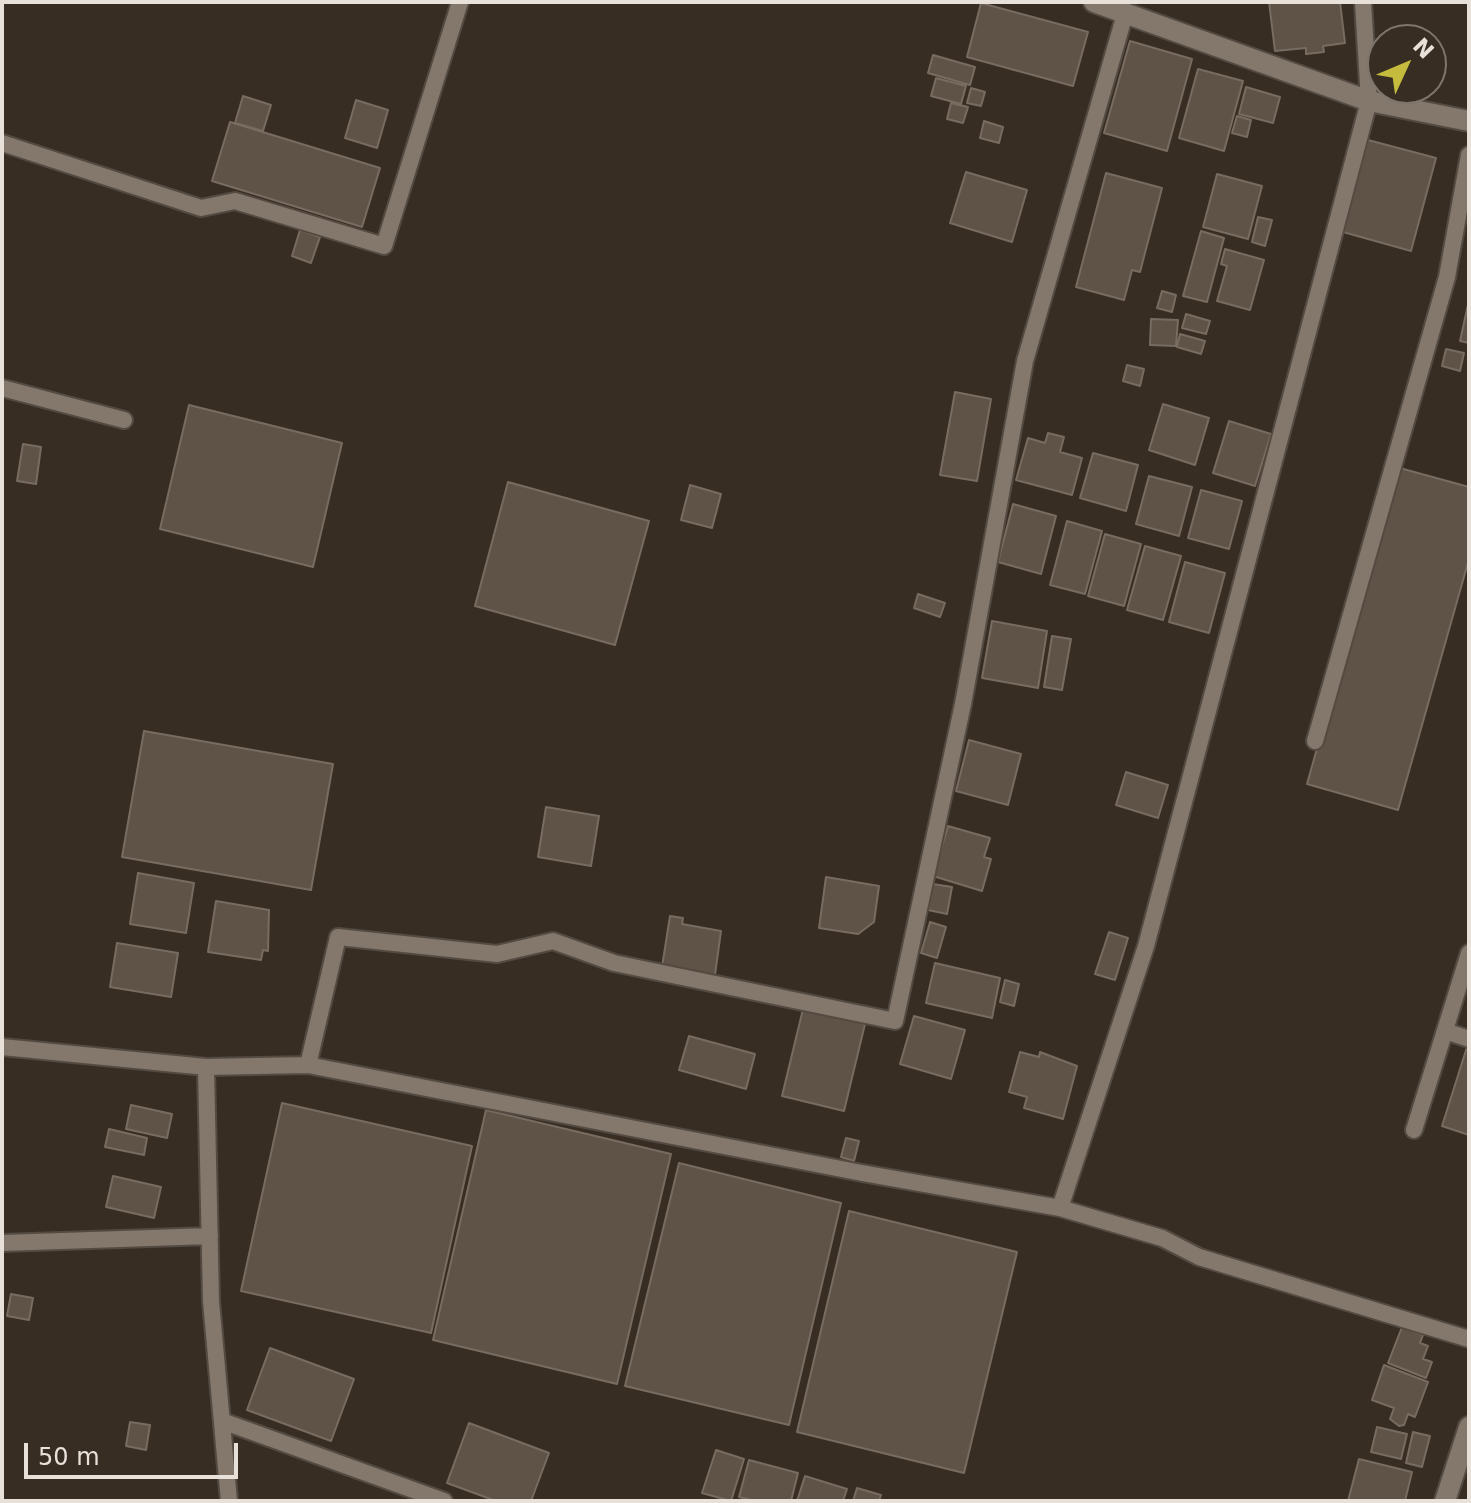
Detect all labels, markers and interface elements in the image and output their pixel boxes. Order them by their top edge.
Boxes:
north arrow [1367,24,1447,104]
text: N [1408,33,1439,64]
scale bar [28,1427,242,1477]
text: 50 m [38,1443,100,1471]

